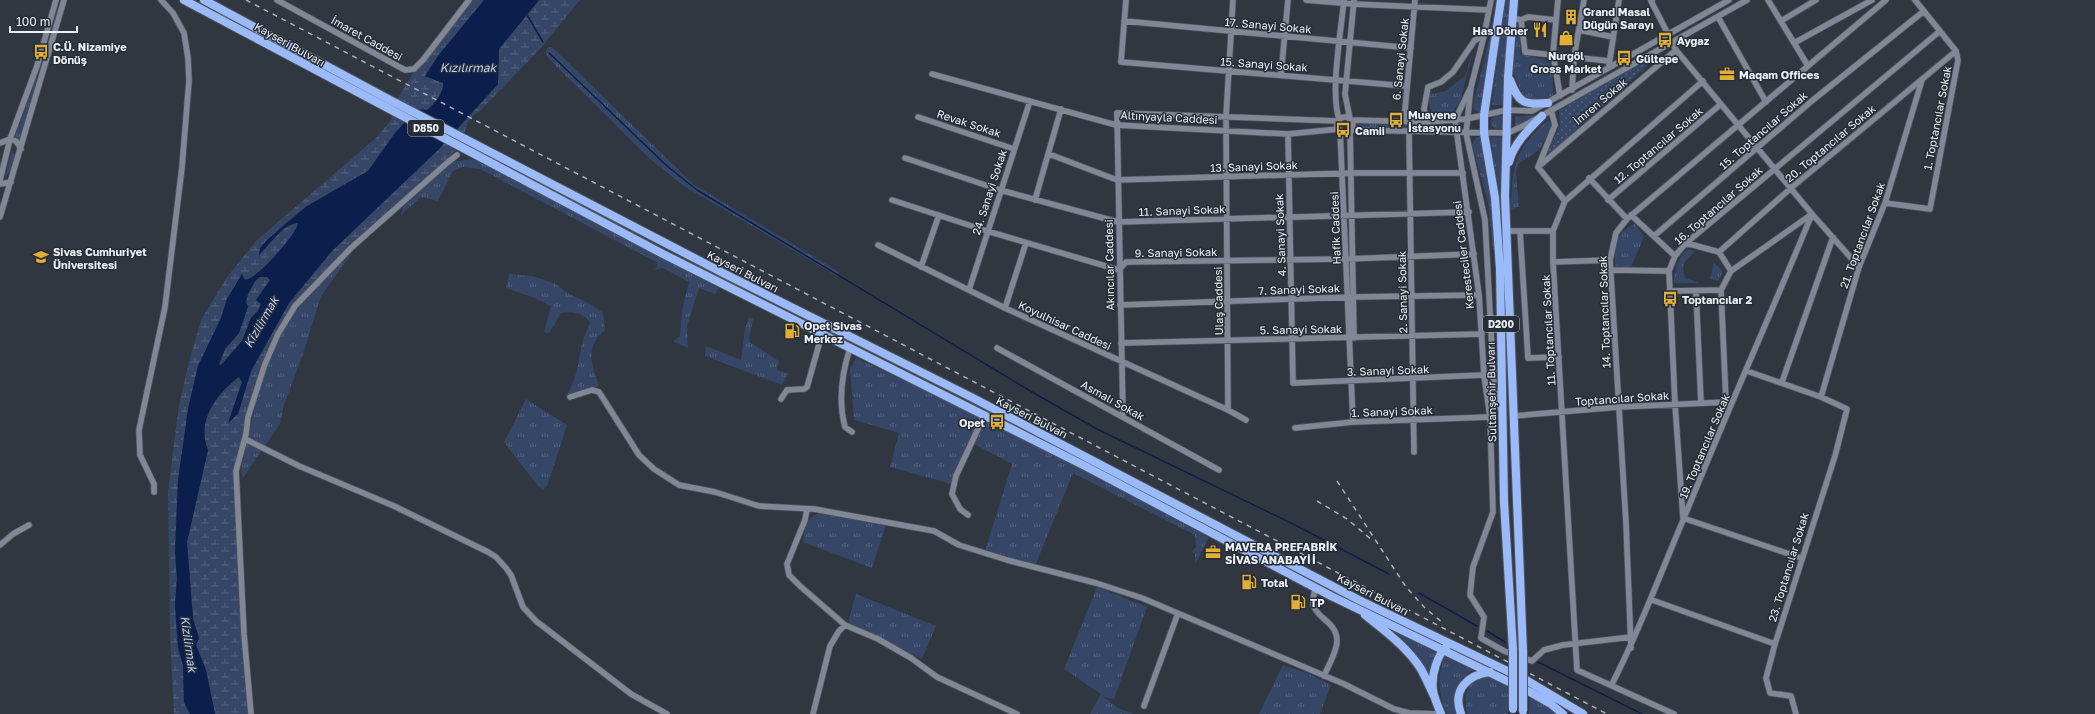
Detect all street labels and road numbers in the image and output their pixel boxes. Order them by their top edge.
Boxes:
street label: İmaret Caddesi [329,13,405,63]
street label: 17. Sanayi Sokak [1224,15,1312,35]
street label: 6. Sanayi Sokak [1389,17,1411,101]
street label: Kayseri Bulvarı [253,19,327,69]
street label: 15. Sanayi Sokak [1220,54,1308,74]
street label: 1. Toptancılar Sokak [1921,65,1953,171]
street label: İmren Sokak [1571,75,1629,127]
street label: 15. Toptancılar Sokak [1716,88,1810,172]
street label: 20. Toptancılar Sokak [1782,101,1878,185]
street label: 12. Toptancılar Sokak [1611,104,1705,186]
street label: Revak Sokak [935,107,1003,139]
street label: Altınyayla Caddesi [1120,108,1218,126]
road number: D850 [408,120,444,136]
street label: 24. Sanayi Sokak [969,148,1009,236]
street label: 13. Sanayi Sokak [1210,158,1298,174]
street label: 16. Toptancılar Sokak [1671,163,1765,247]
street label: 21. Toptancılar Sokak [1837,180,1887,290]
street label: Hafik Caddesi [1327,191,1343,265]
street label: 4. Sanayi Sokak [1272,193,1288,277]
street label: Keresteciler Caddesi [1450,200,1476,310]
street label: 11. Sanayi Sokak [1138,202,1226,218]
street label: Akıncılar Caddesi [1102,219,1116,311]
street label: 9. Sanayi Sokak [1135,245,1217,259]
street label: Kayseri Bulvarı [705,247,781,295]
street label: 2. Sanayi Sokak [1395,251,1409,333]
street label: 14. Toptancılar Sokak [1596,256,1612,368]
street label: Ulaş Caddesi [1211,266,1225,335]
street label: 11. Toptancılar Sokak [1539,274,1557,386]
street label: 7. Sanayi Sokak [1258,281,1340,297]
street label: Koyulhisar Caddesi [1016,298,1114,352]
road number: D200 [1483,316,1519,332]
street label: 5. Sanayi Sokak [1260,322,1342,336]
street label: Sultanşehir Bulvarı [1484,342,1498,442]
street label: 3. Sanayi Sokak [1347,362,1429,378]
street label: Asmalı Sokak [1079,377,1147,423]
street label: Toptancılar Sokak [1574,388,1670,408]
street label: 19. Toptancılar Sokak [1676,392,1732,500]
street label: Kayseri Bulvarı [994,393,1070,441]
street label: 1. Sanayi Sokak [1351,403,1433,419]
street label: 23. Toptancılar Sokak [1765,511,1811,623]
street label: Kayseri Bulvarı [1335,570,1411,618]

